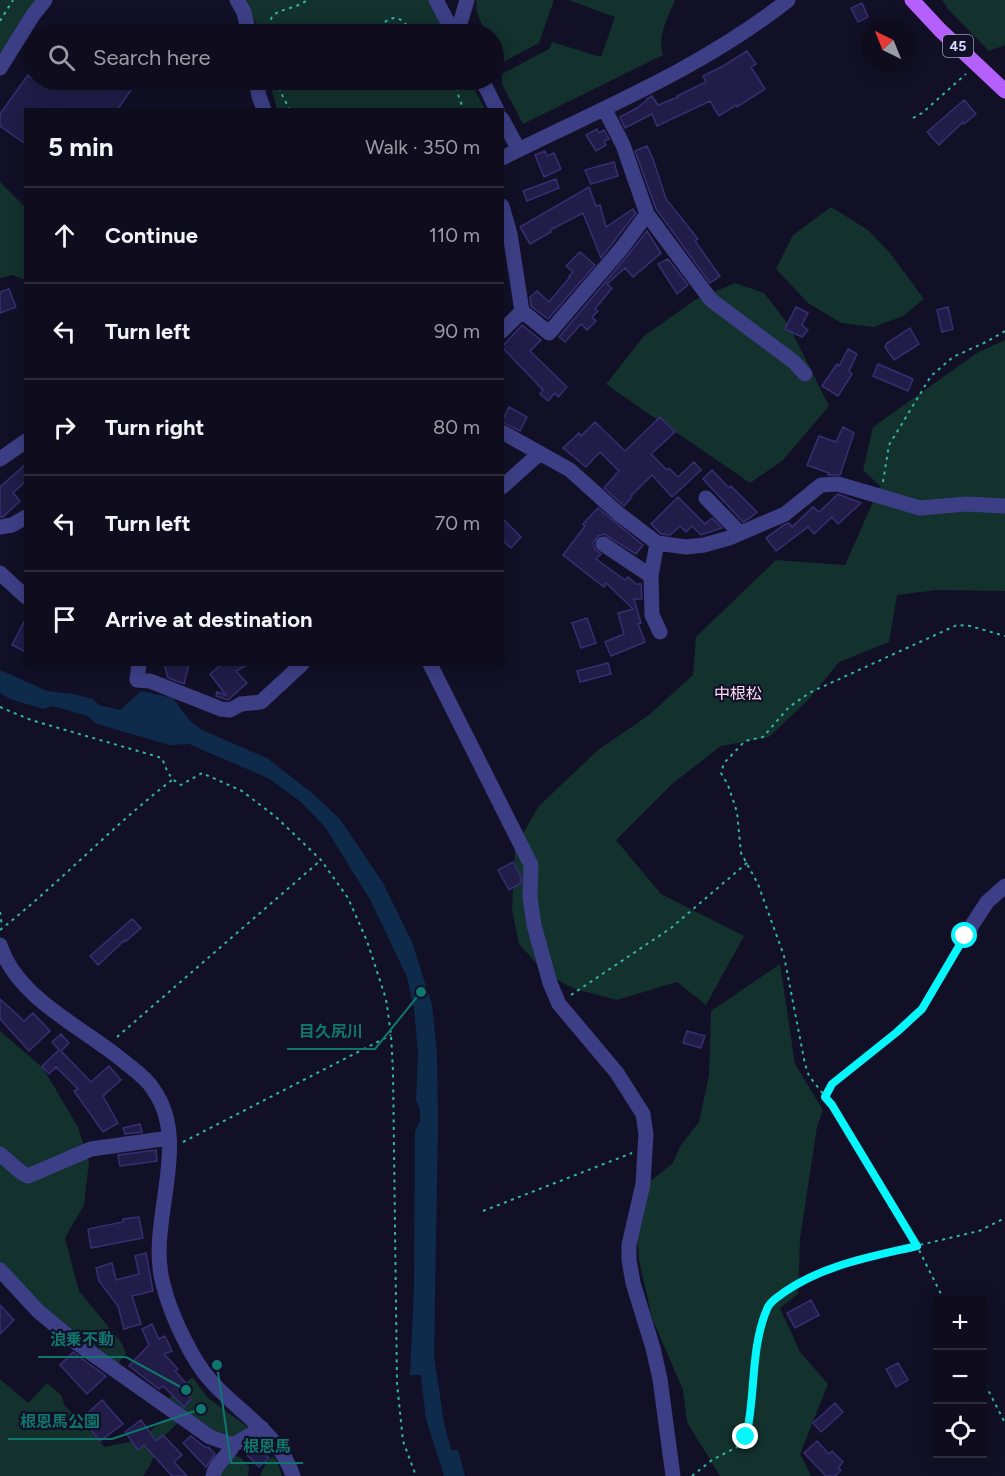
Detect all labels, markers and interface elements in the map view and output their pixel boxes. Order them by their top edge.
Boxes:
north arrow [861,18,915,72]
search box [24,24,504,90]
road number: 45 [943,35,973,57]
icon: search [45,41,78,74]
text: Search here [93,44,211,71]
text: 5 min [48,131,114,163]
text: Walk · 350 m [365,135,480,159]
icon: ahead [48,219,81,252]
text: Continue [105,222,198,249]
text: 110 m [429,223,480,247]
icon: left [48,315,81,348]
text: Turn left [105,318,191,345]
text: 90 m [434,319,480,343]
icon: right [48,411,81,444]
text: Turn right [105,414,204,441]
text: 80 m [433,415,480,439]
icon: left [48,507,81,540]
text: Turn left [105,510,191,537]
text: 70 m [434,511,480,535]
icon: arrive [48,603,81,636]
text: Arrive at destination [105,606,313,633]
district label: 中根松 [714,684,762,703]
route start [951,922,977,948]
callout: 目久尻川 [287,1015,375,1049]
text: 目久尻川 [299,1022,363,1041]
map controls [933,1296,987,1458]
button: + [933,1296,987,1350]
callout: 浪乗不動 [38,1323,126,1357]
text: 浪乗不動 [50,1330,114,1349]
button: − [933,1350,987,1404]
button: locate [933,1404,987,1458]
callout: 根恩馬公園 [8,1405,112,1439]
text: 根恩馬公園 [20,1412,100,1431]
route end [732,1423,758,1449]
callout: 根恩馬 [231,1429,303,1463]
text: 根恩馬 [243,1437,291,1456]

